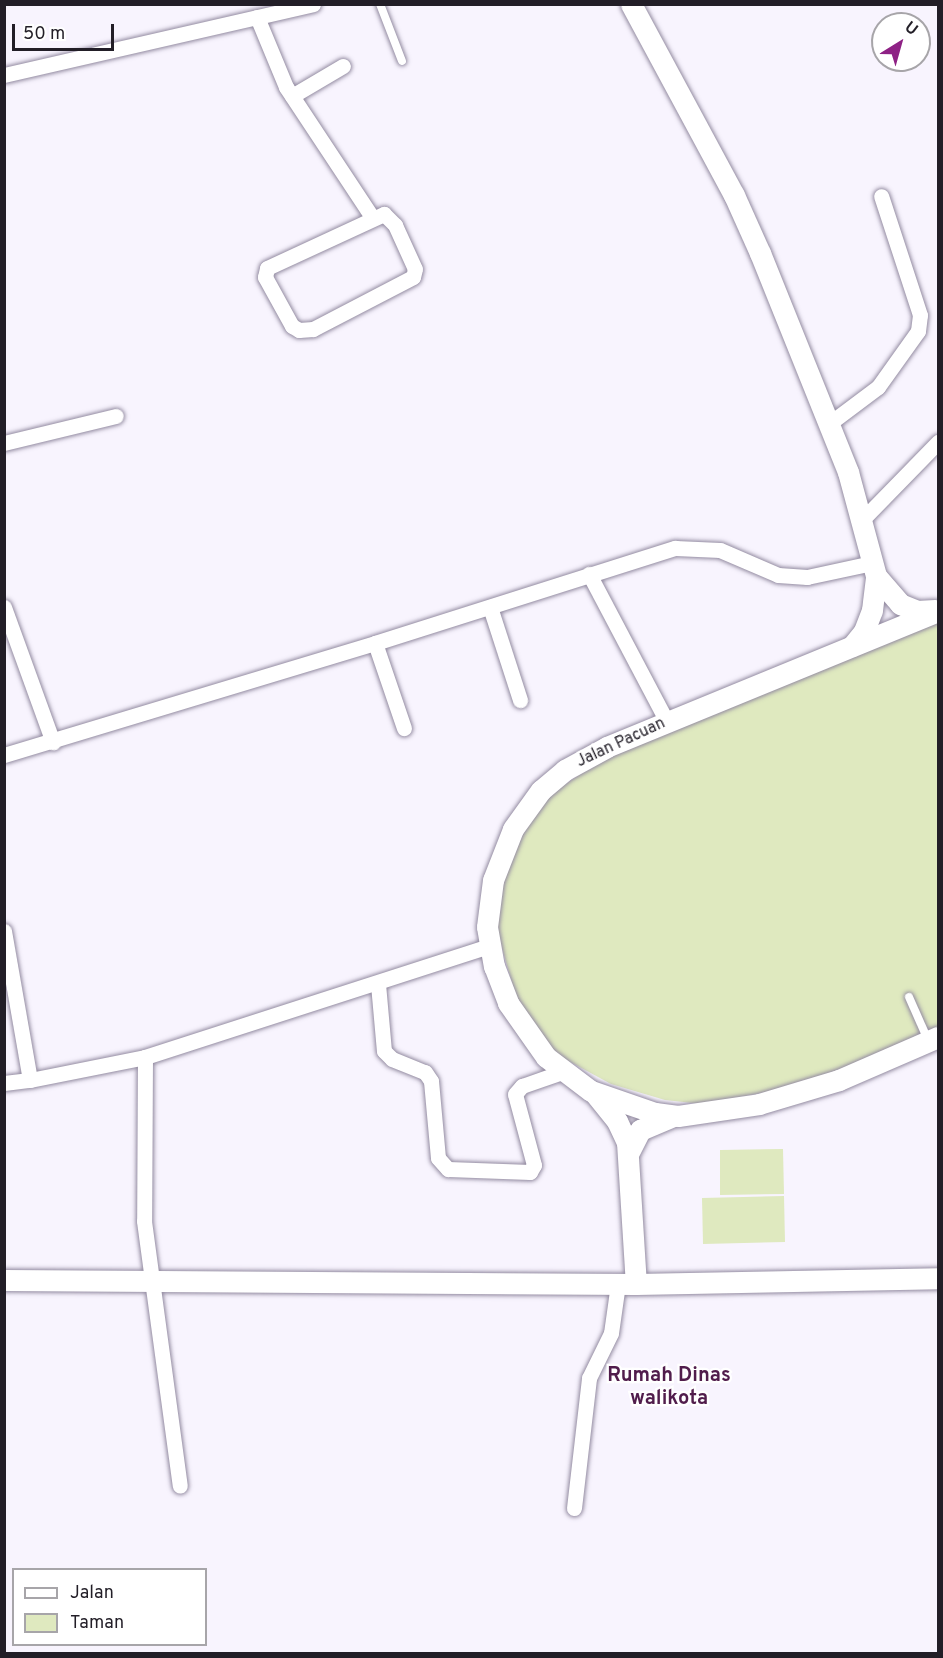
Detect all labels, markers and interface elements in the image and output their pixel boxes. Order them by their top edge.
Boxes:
scale bar [15,12,117,50]
north arrow [871,12,931,72]
text: U [900,18,921,41]
text: 50 m [23,23,65,46]
street label: Jalan Pacuan [574,714,668,772]
district label: Rumah Dinas walikota [607,1365,731,1412]
legend [12,1568,207,1646]
text: Jalan [70,1582,114,1605]
text: Taman [70,1612,124,1635]

